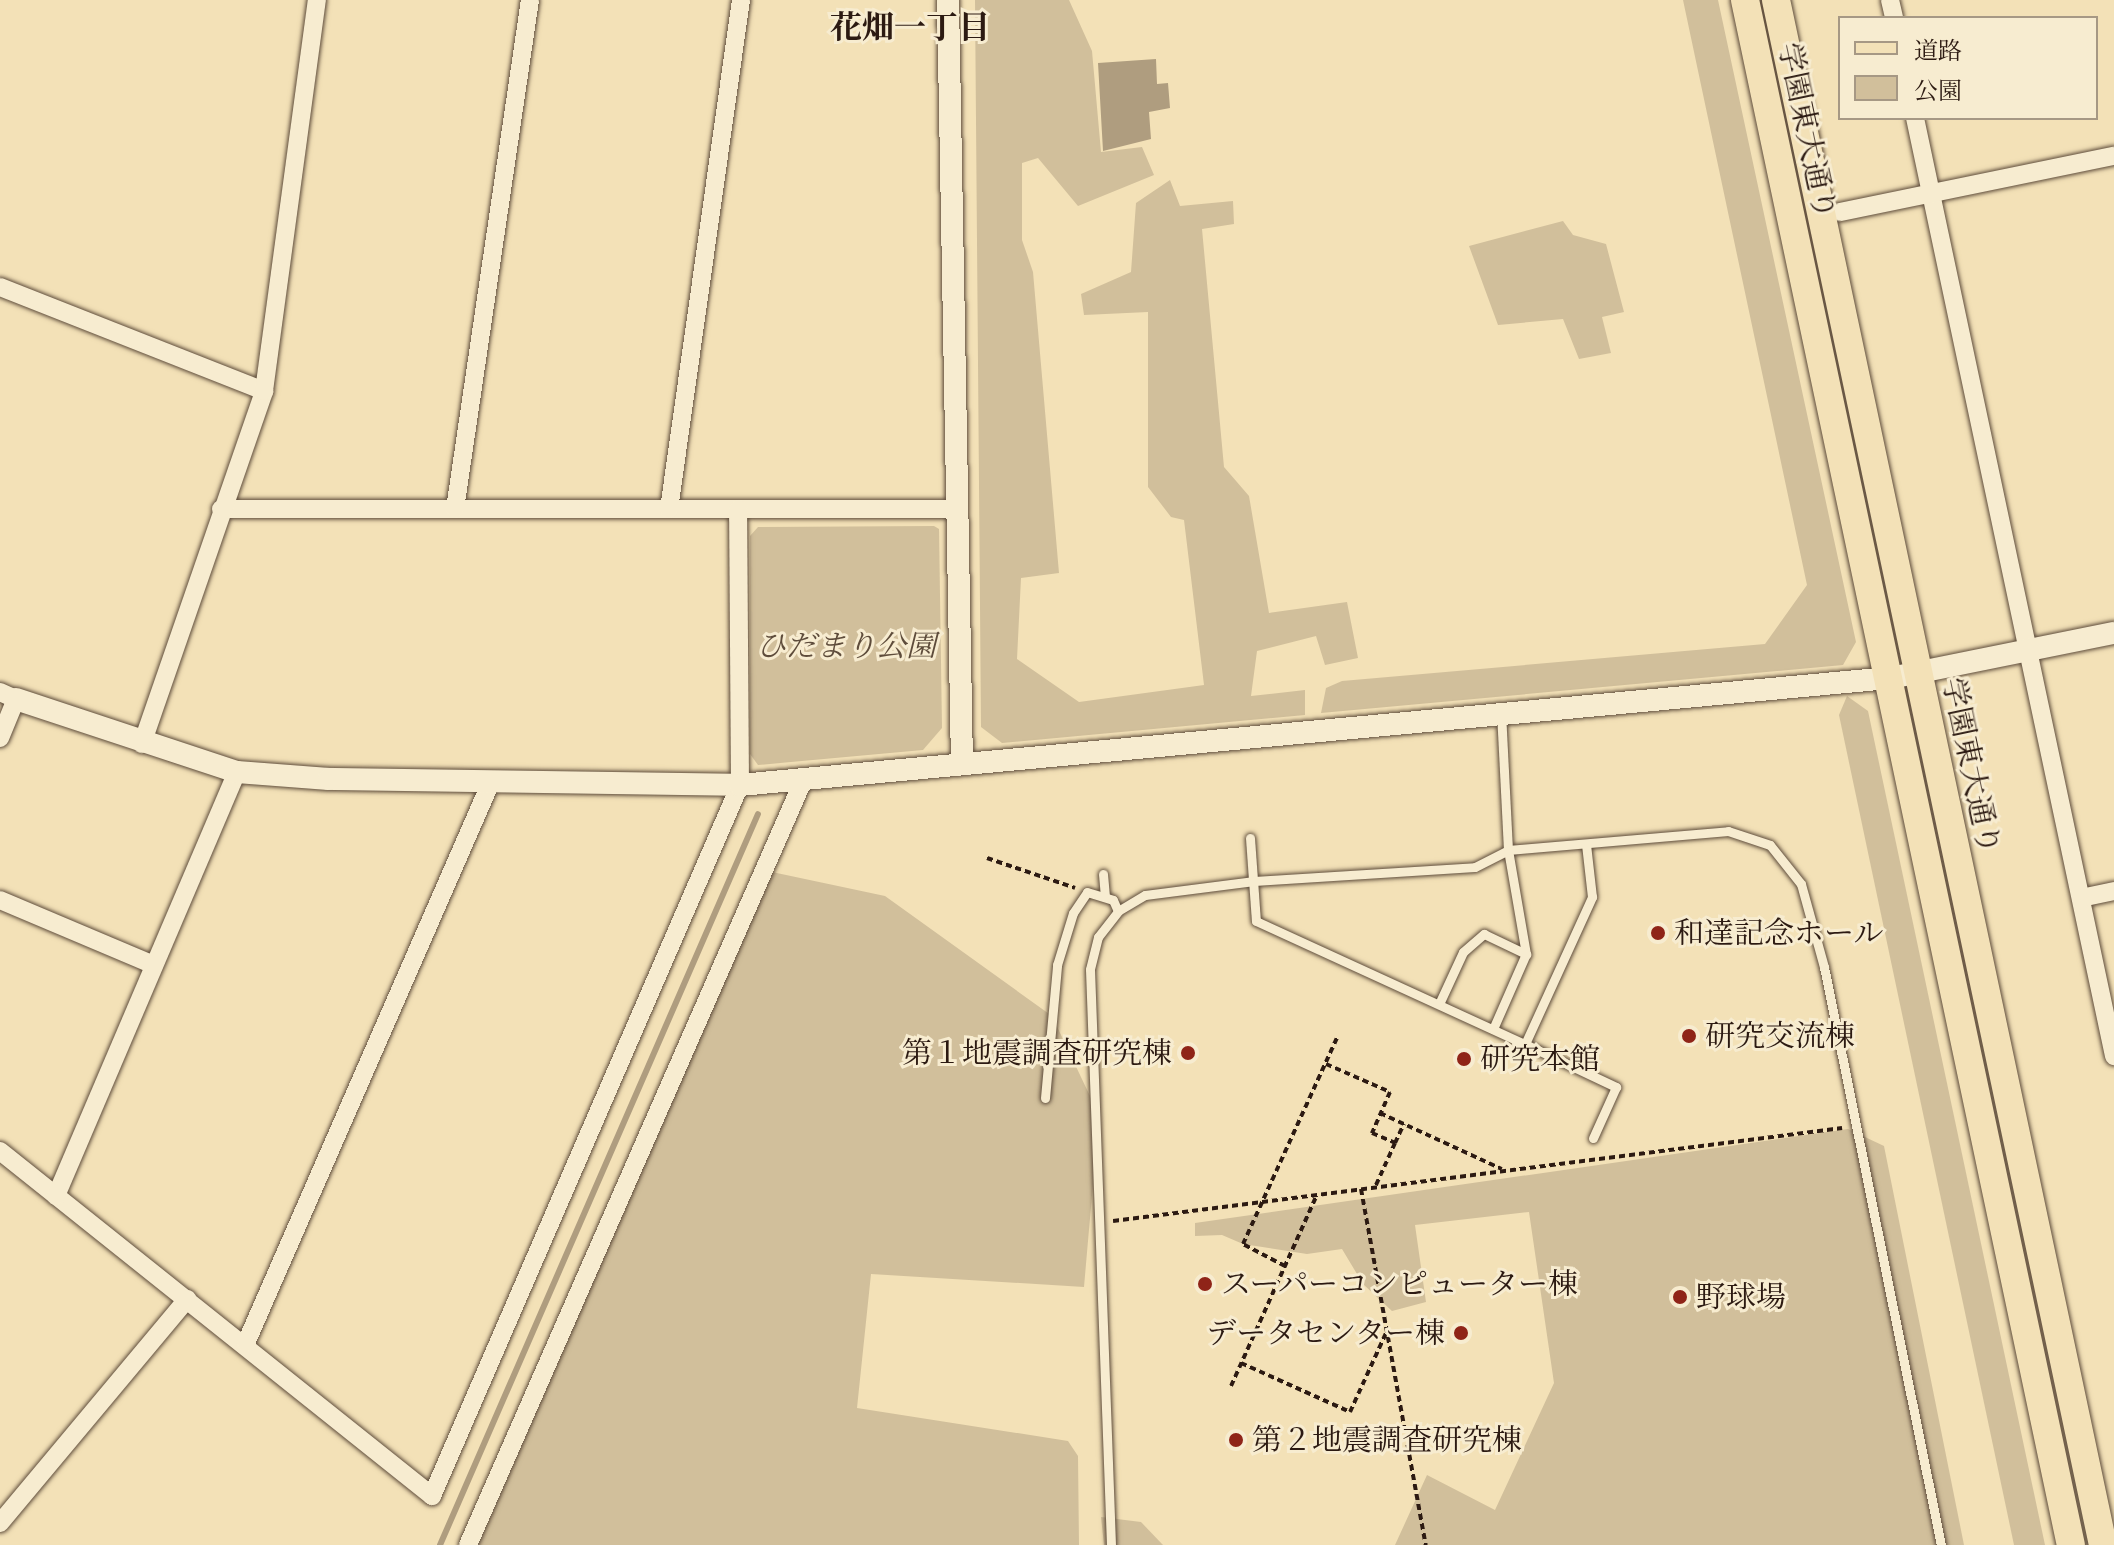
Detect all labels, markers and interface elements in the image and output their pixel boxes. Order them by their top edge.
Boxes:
district label: 花畑一丁目 [830,8,990,46]
legend [1838,16,2098,120]
text: 道路 [1914,35,1962,66]
street label: 学園東大通り [1771,39,1843,223]
text: 公園 [1914,75,1962,106]
park label: ひだまり公園 [756,628,936,664]
street label: 学園東大通り [1935,674,2007,858]
place label: 和達記念ホール [1674,915,1884,951]
marker: 和達記念ホール [1649,924,1667,942]
place label: 研究交流棟 [1705,1018,1855,1054]
marker: 研究交流棟 [1680,1027,1698,1045]
place label: 第１地震調査研究棟 [902,1035,1172,1071]
place label: 研究本館 [1480,1041,1600,1077]
marker: 第１地震調査研究棟 [1179,1044,1197,1062]
marker: 研究本館 [1455,1050,1473,1068]
place label: スーパーコンピューター棟 [1221,1266,1579,1302]
marker: スーパーコンピューター棟 [1196,1275,1214,1293]
place label: 野球場 [1696,1279,1786,1315]
marker: 野球場 [1671,1288,1689,1306]
place label: データセンター棟 [1205,1315,1445,1351]
marker: データセンター棟 [1452,1324,1470,1342]
place label: 第２地震調査研究棟 [1252,1422,1522,1458]
marker: 第２地震調査研究棟 [1227,1431,1245,1449]

